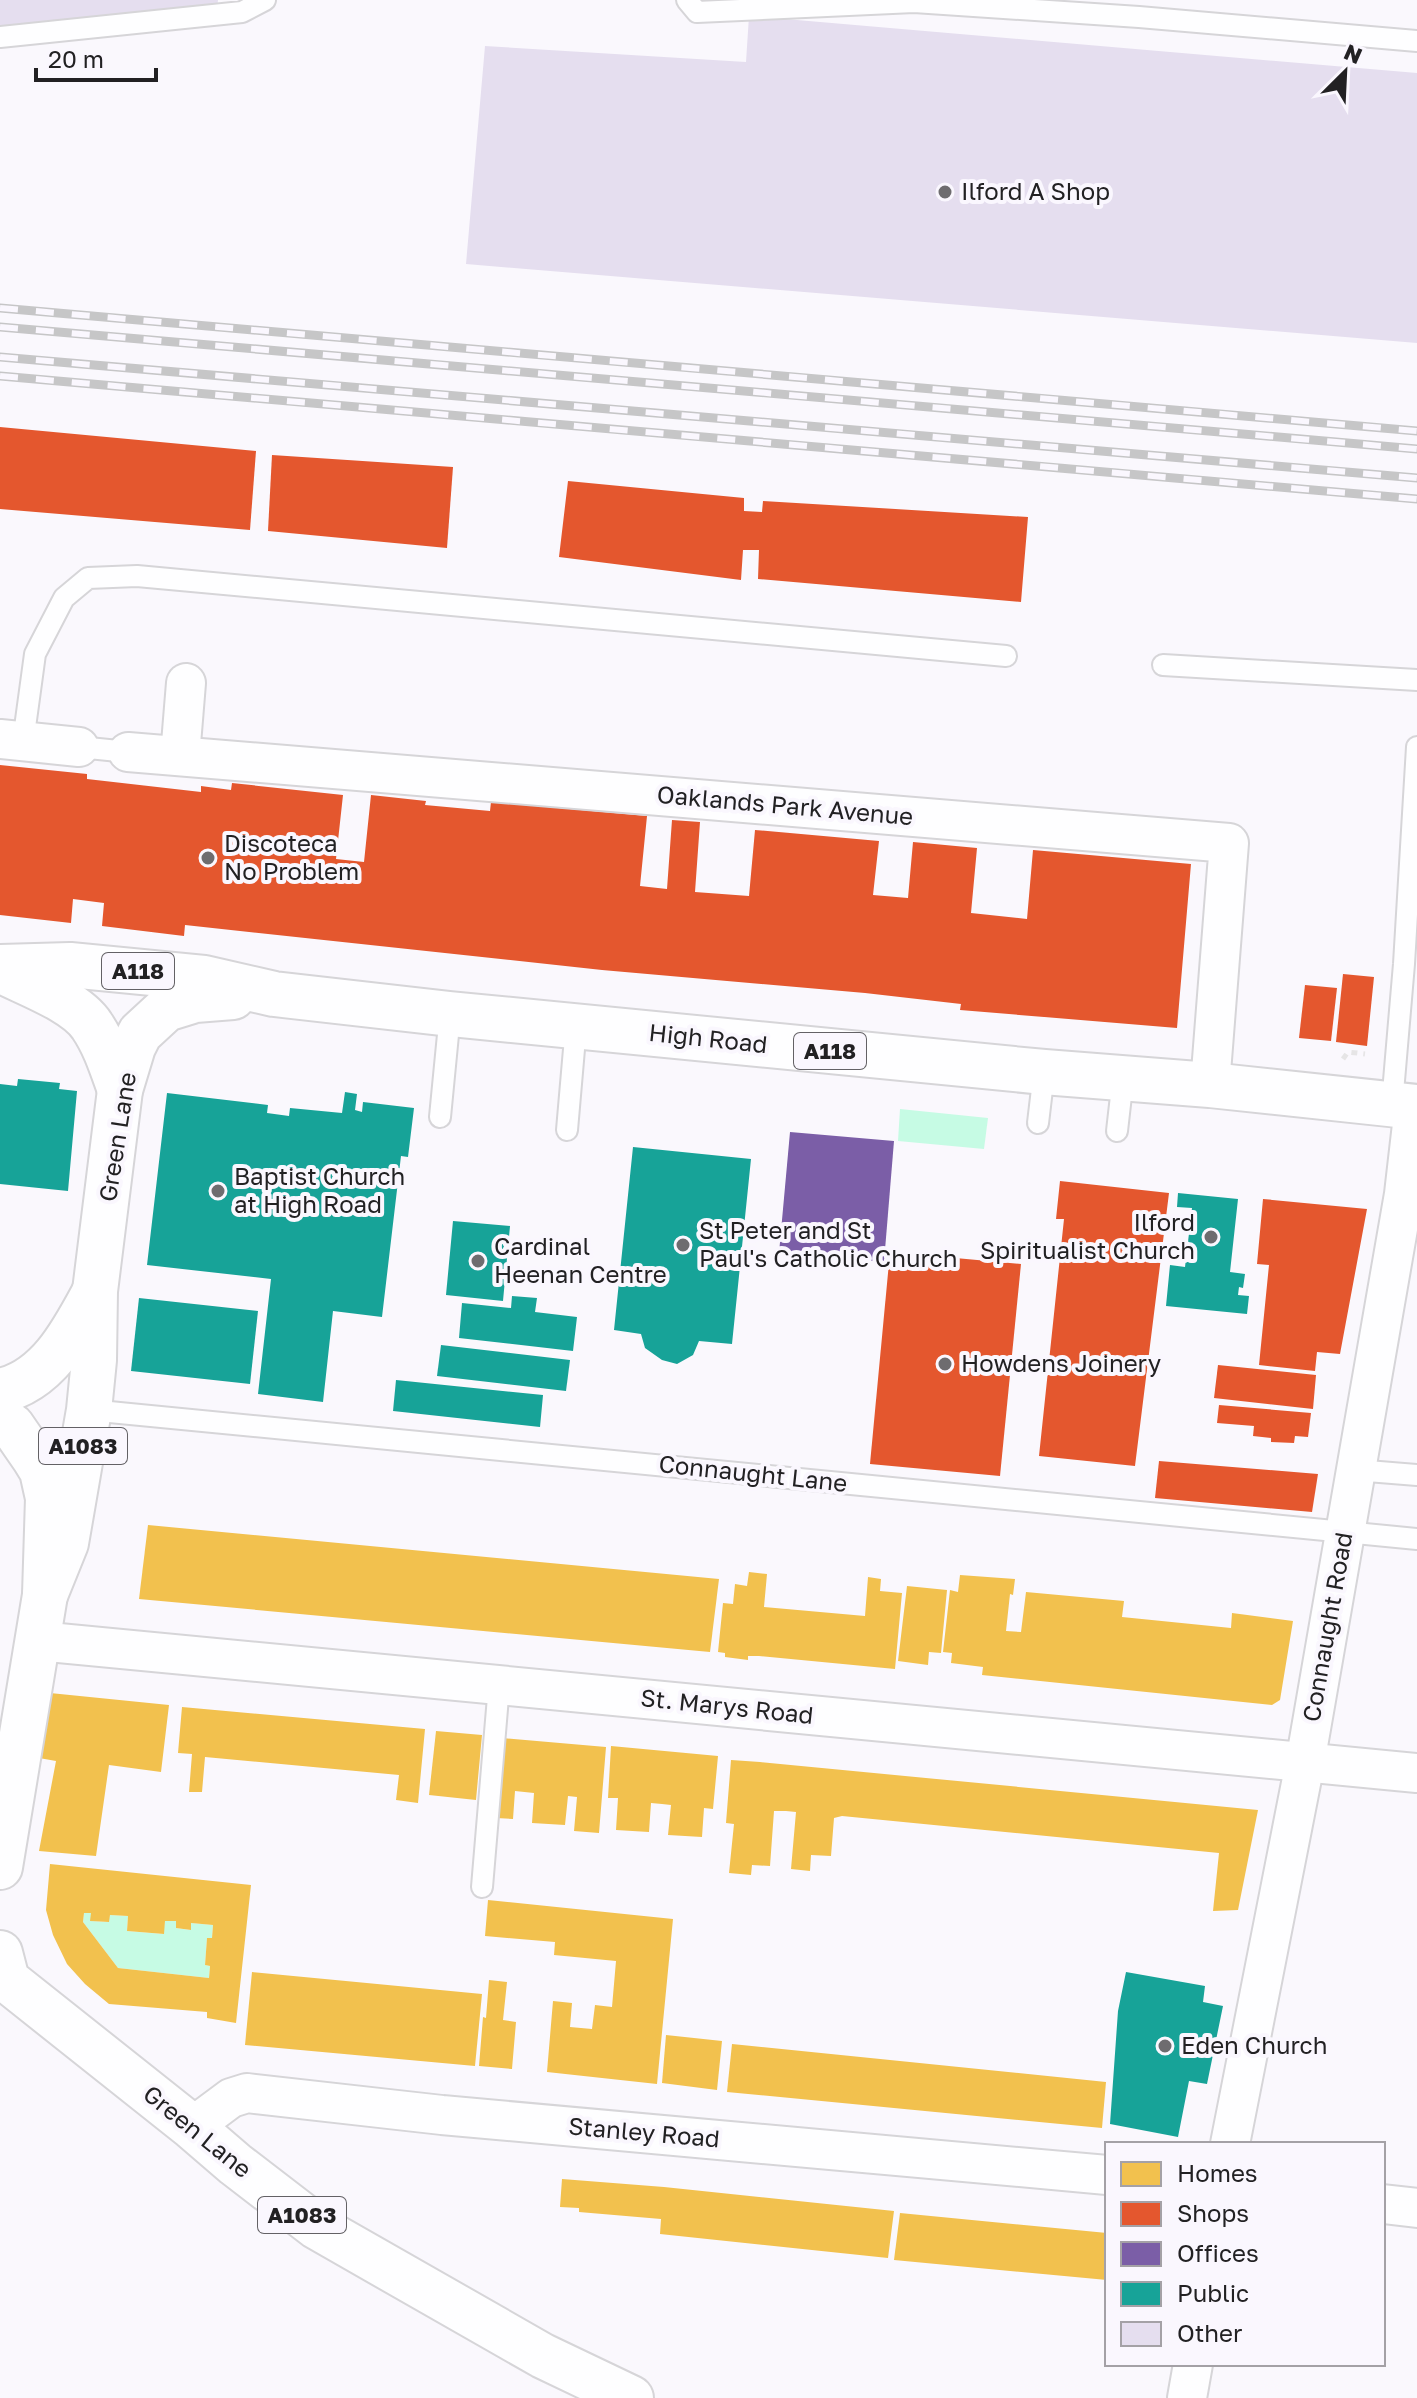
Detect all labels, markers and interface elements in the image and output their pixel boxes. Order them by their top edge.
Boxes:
scale bar [36,32,156,82]
north arrow [1305,32,1385,112]
text: N [1340,38,1366,69]
text: 20 m [48,44,104,73]
place label: Ilford A Shop [961,176,1110,205]
marker: Ilford A Shop [936,183,954,201]
street label: Oaklands Park Avenue [656,779,914,830]
place label: Discoteca No Problem [224,828,359,885]
marker: Discoteca No Problem [199,849,217,867]
road number: A118 [102,953,174,989]
street label: High Road [647,1017,769,1058]
road number: A118 [794,1033,866,1069]
street label: Green Lane [92,1070,141,1204]
place label: Baptist Church at High Road [234,1161,405,1218]
marker: Baptist Church at High Road [209,1182,227,1200]
place label: Ilford Spiritualist Church [980,1207,1195,1264]
place label: St Peter and St Paul's Catholic Church [699,1215,957,1272]
marker: Ilford Spiritualist Church [1202,1228,1220,1246]
place label: Cardinal Heenan Centre [494,1231,667,1288]
marker: St Peter and St Paul's Catholic Church [674,1236,692,1254]
marker: Cardinal Heenan Centre [469,1252,487,1270]
place label: Howdens Joinery [961,1348,1161,1377]
marker: Howdens Joinery [936,1355,954,1373]
road number: A1083 [39,1428,127,1464]
street label: Connaught Lane [657,1448,849,1497]
street label: Connaught Road [1296,1530,1357,1724]
street label: St. Marys Road [639,1682,815,1729]
place label: Eden Church [1181,2030,1327,2059]
marker: Eden Church [1156,2037,1174,2055]
street label: Green Lane [138,2078,258,2183]
street label: Stanley Road [567,2110,721,2153]
legend [1105,2142,1385,2366]
text: Homes [1177,2158,1258,2187]
road number: A1083 [258,2197,346,2233]
text: Shops [1177,2198,1249,2227]
text: Offices [1177,2238,1259,2267]
text: Public [1177,2278,1249,2307]
text: Other [1177,2318,1242,2347]

